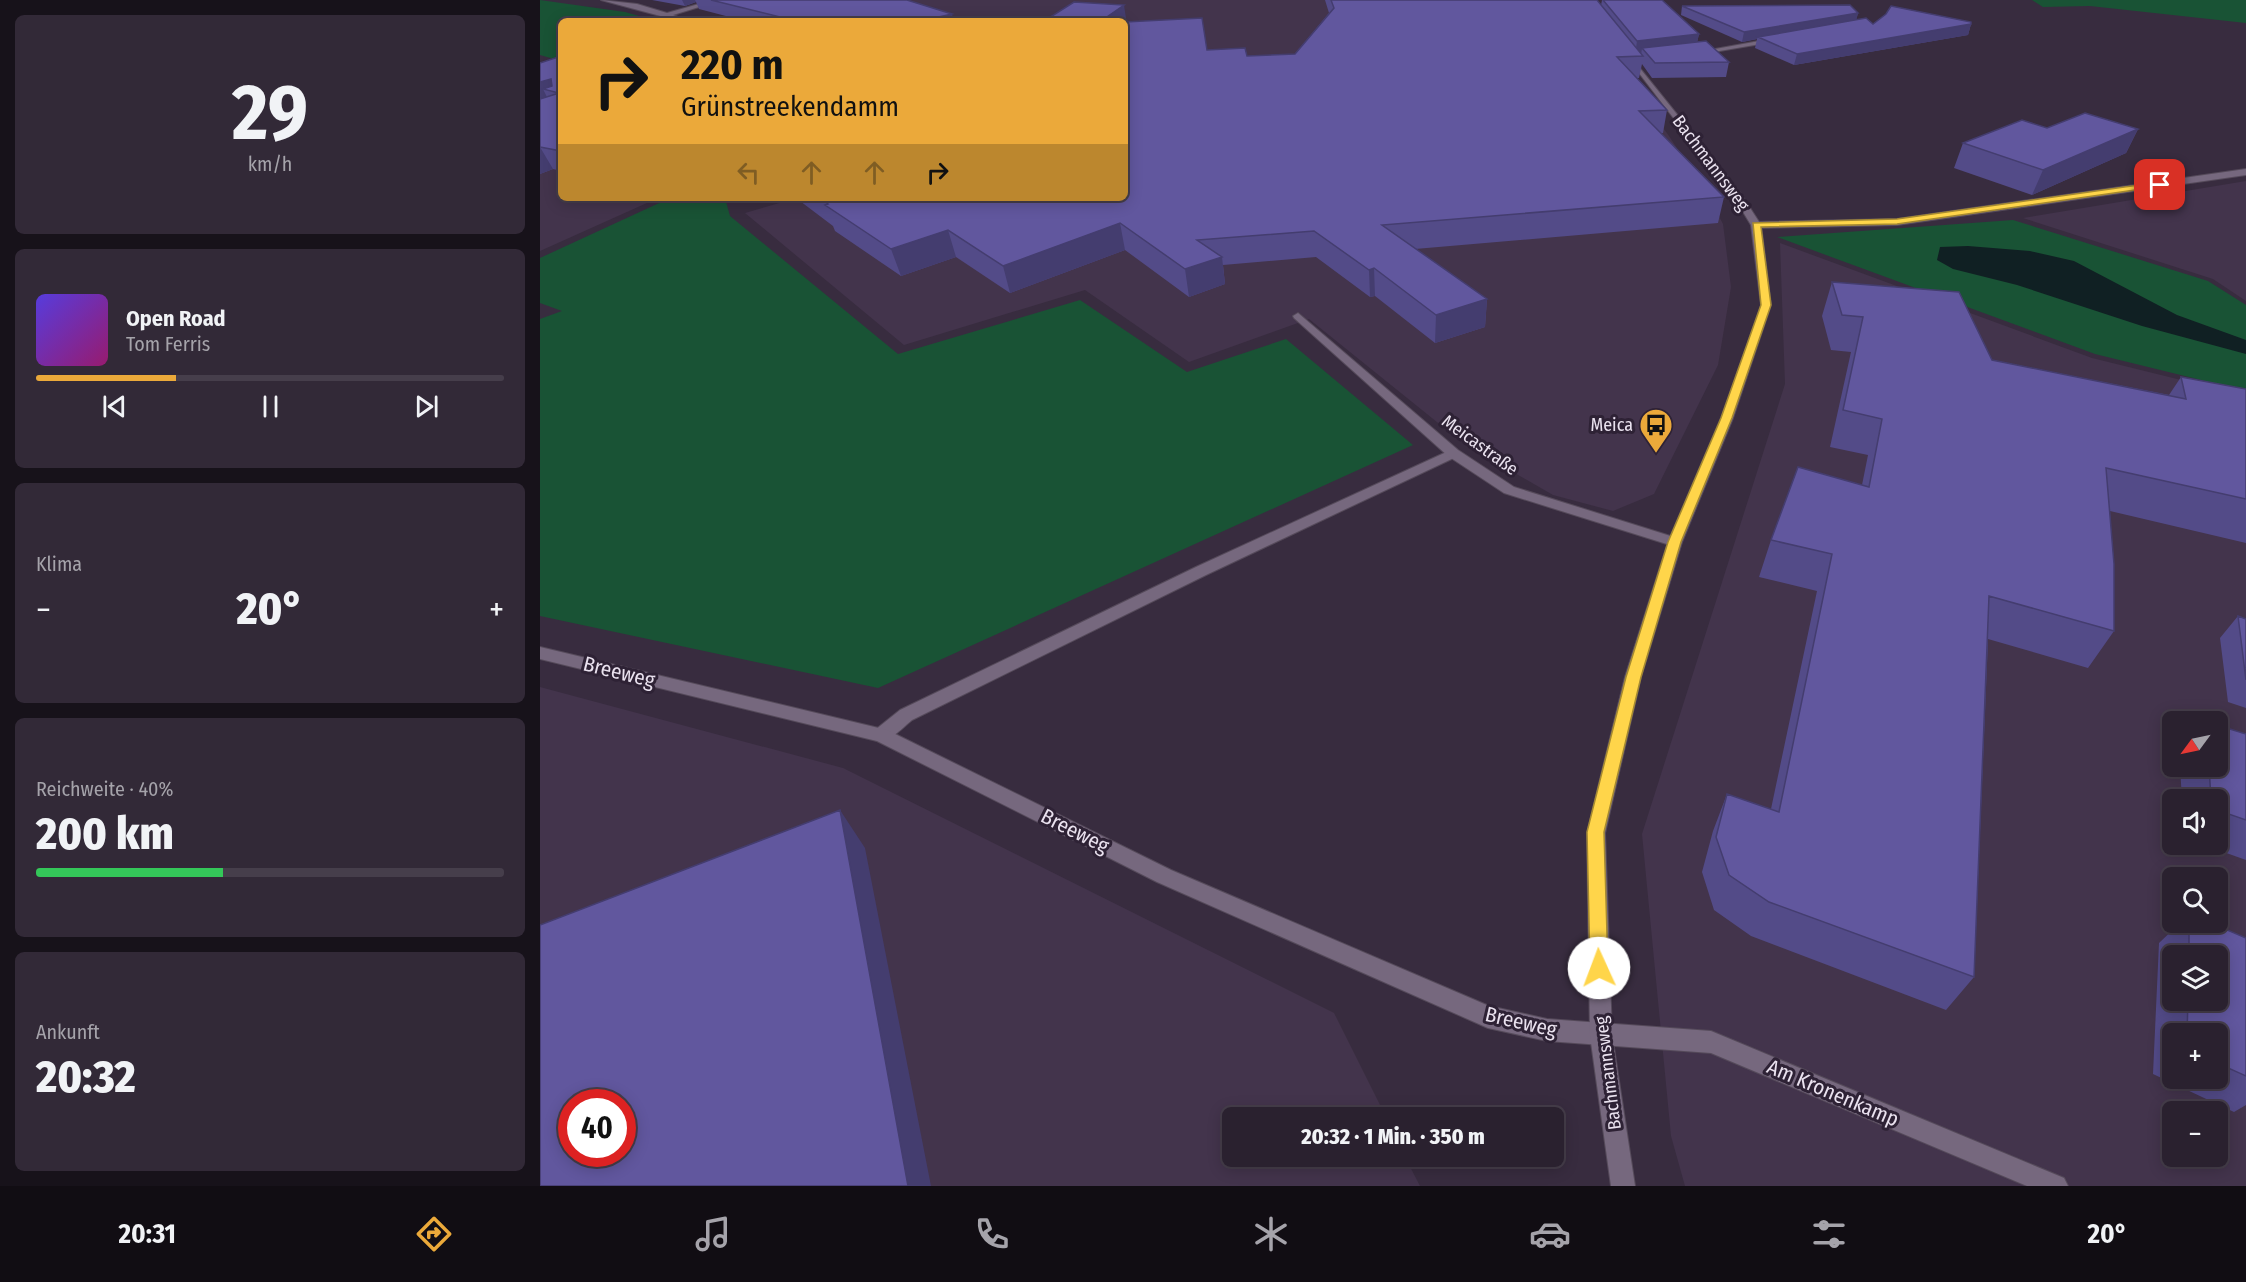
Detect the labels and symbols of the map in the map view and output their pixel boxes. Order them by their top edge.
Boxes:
street label: Bachmannsweg [1668,111,1754,216]
pin [2134,159,2185,210]
bus stop icon: Meica [1638,407,1674,454]
street label: Meicastraße [1437,410,1523,480]
place label: Meica [1590,414,1633,436]
street label: Breeweg [580,651,658,693]
north arrow [2162,711,2228,777]
street label: Breeweg [1037,803,1114,859]
position arrow [1567,936,1631,1000]
street label: Breeweg [1483,1001,1560,1043]
street label: Bachmannsweg [1590,1014,1626,1131]
street label: Am Kronenkamp [1763,1054,1903,1132]
speed limit sign: 40 [558,1089,636,1167]

